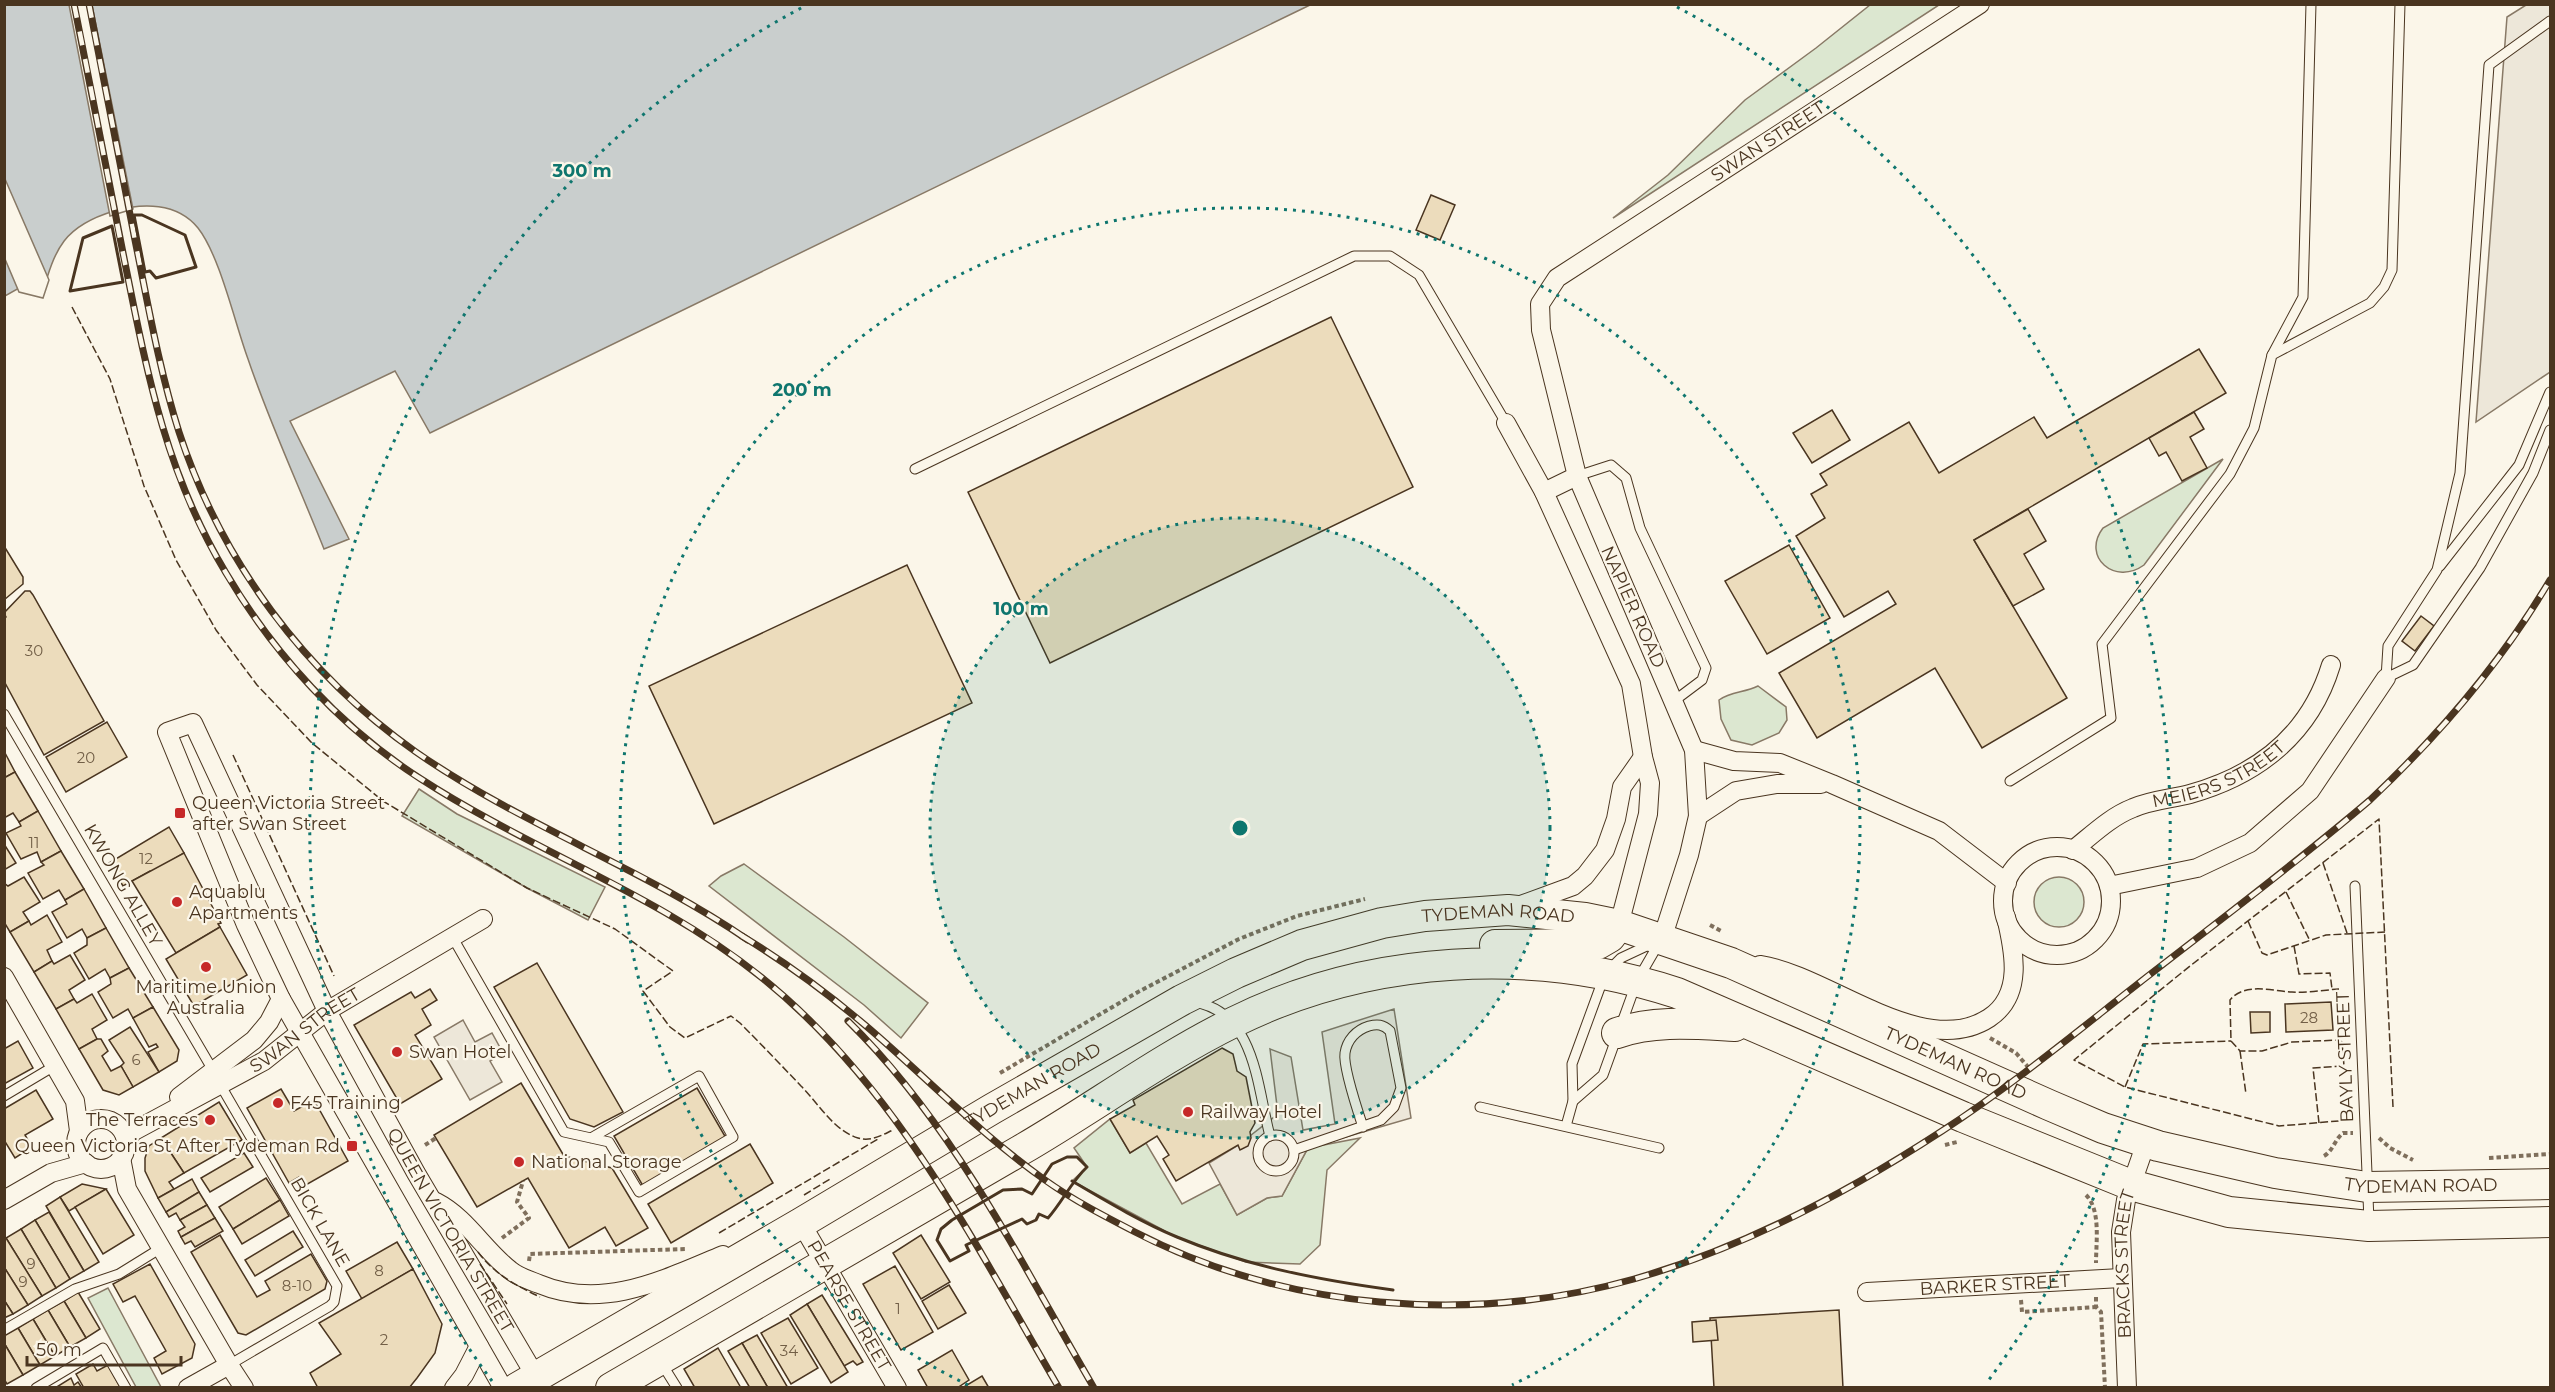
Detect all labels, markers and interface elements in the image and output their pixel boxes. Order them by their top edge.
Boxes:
street label: SWAN STREET [1707,96,1830,186]
text: 300 m [551,160,612,182]
text: 200 m [772,379,832,401]
street label: NAPIER ROAD [1596,543,1670,671]
text: 100 m [993,598,1049,620]
house number: 30 [25,641,43,660]
street label: MEIERS STREET [2150,736,2290,812]
house number: 20 [77,748,95,767]
place label: Queen Victoria Street after Swan Street [192,792,385,835]
marker: Queen Victoria Street after Swan Street [173,806,187,820]
centre of rings [1230,818,1250,838]
street label: KWONG ALLEY [79,820,167,951]
house number: 11 [29,833,39,852]
house number: 12 [139,849,153,868]
place label: Aquablu Apartments [189,881,298,924]
marker: Aquablu Apartments [170,895,184,909]
street label: TYDEMAN ROAD [1421,899,1576,928]
marker: Maritime Union Australia [199,960,213,974]
place label: Maritime Union Australia [135,976,277,1019]
street label: SWAN STREET [246,983,364,1078]
street label: BAYLY STREET [2332,991,2358,1123]
house number: 28 [2300,1008,2318,1027]
street label: TYDEMAN ROAD [1881,1022,2030,1105]
street label: TYDEMAN ROAD [961,1038,1105,1134]
place label: Swan Hotel [409,1041,511,1063]
marker: Swan Hotel [390,1045,404,1059]
house number: 6 [131,1050,141,1069]
place label: F45 Training [290,1092,401,1114]
marker: F45 Training [271,1096,285,1110]
place label: Railway Hotel [1200,1101,1322,1123]
marker: Railway Hotel [1181,1105,1195,1119]
place label: The Terraces [86,1109,198,1131]
marker: The Terraces [203,1113,217,1127]
street label: QUEEN VICTORIA STREET [382,1124,519,1337]
place label: Queen Victoria St After Tydeman Rd [15,1135,340,1157]
marker: Queen Victoria St After Tydeman Rd [345,1139,359,1153]
place label: National Storage [531,1151,682,1173]
marker: National Storage [512,1155,526,1169]
street label: BICK LANE [286,1173,354,1271]
street label: TYDEMAN ROAD [2343,1173,2498,1198]
street label: BRACKS STREET [2109,1186,2140,1339]
street label: PEARSE STREET [802,1236,896,1375]
house number: 9 [26,1254,36,1273]
house number: 8 [374,1261,384,1280]
street label: BARKER STREET [1919,1270,2071,1300]
house number: 9 [18,1272,28,1291]
house number: 8-10 [282,1276,312,1295]
house number: 1 [895,1299,901,1318]
scale bar [27,1329,182,1367]
house number: 2 [380,1330,388,1349]
text: 50 m [36,1339,82,1361]
house number: 34 [780,1341,798,1360]

